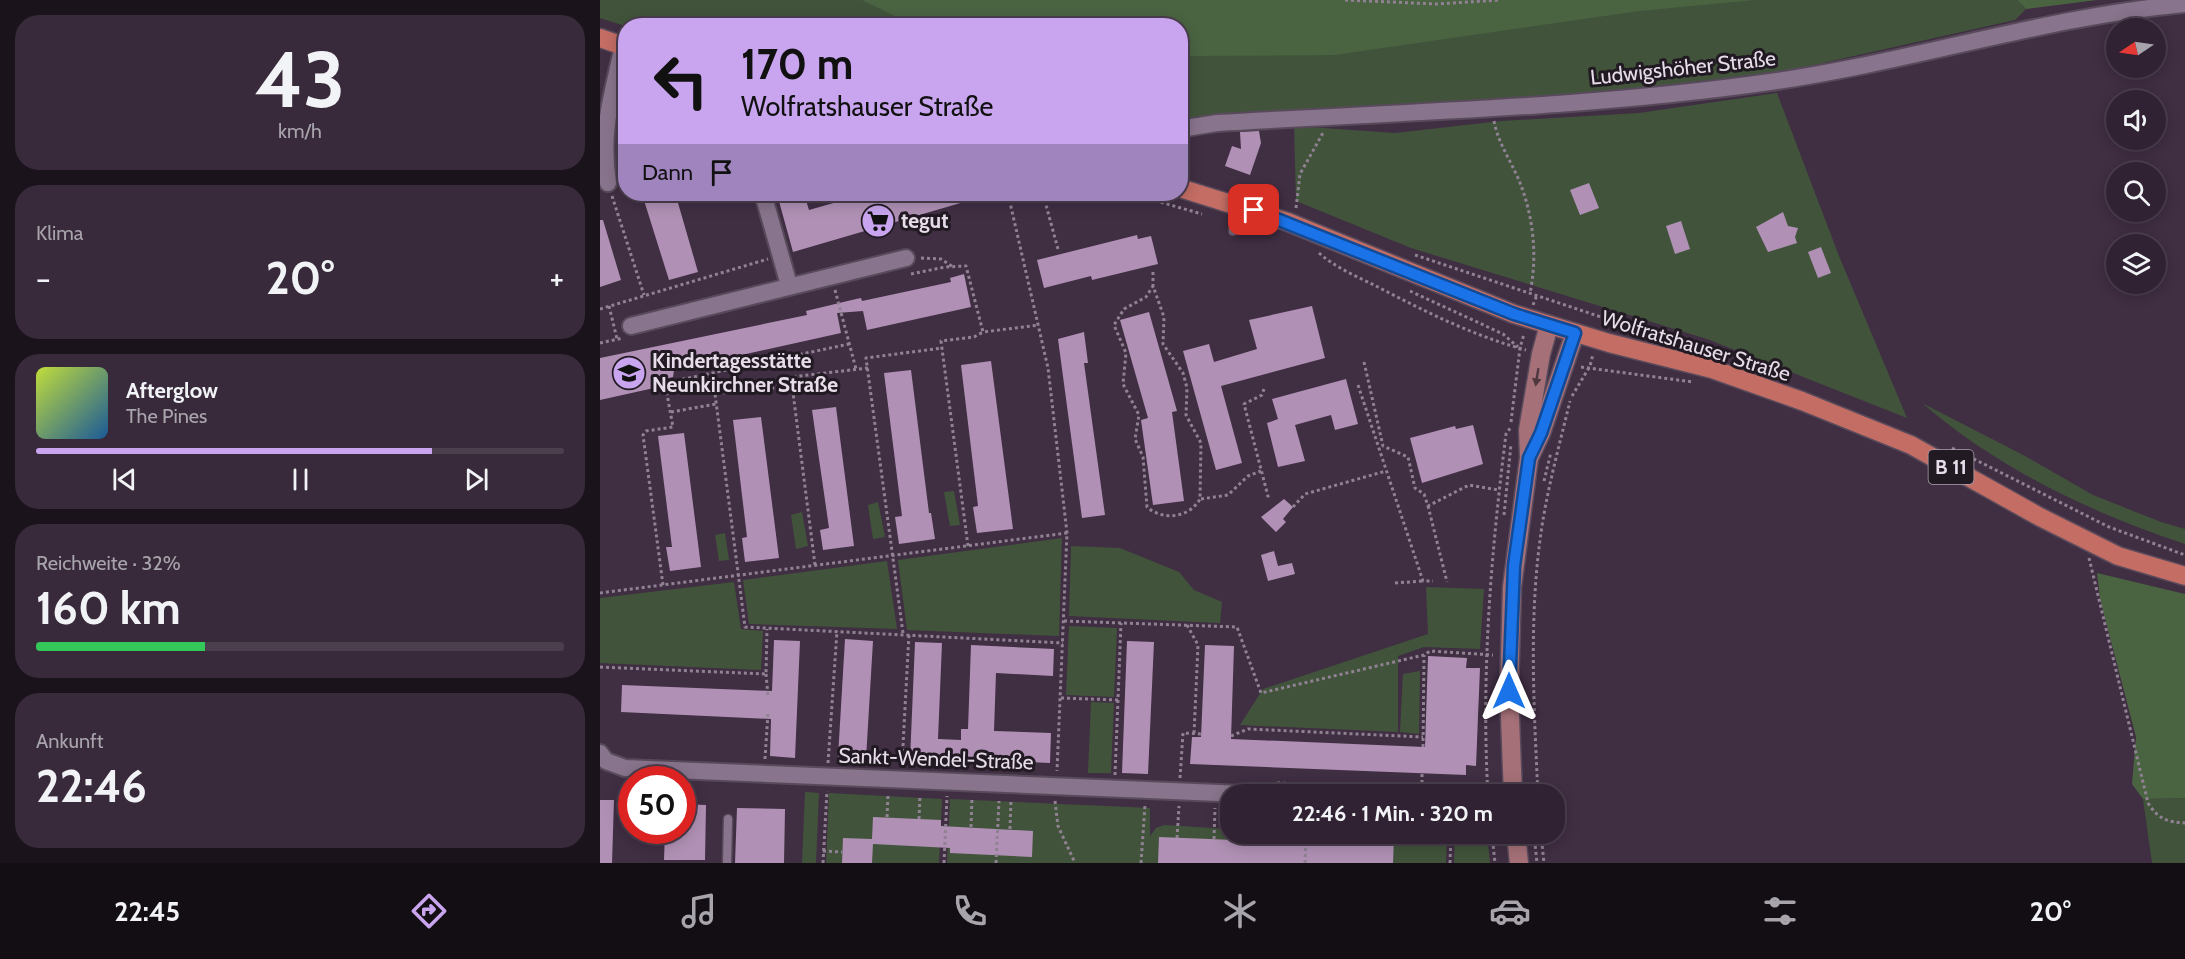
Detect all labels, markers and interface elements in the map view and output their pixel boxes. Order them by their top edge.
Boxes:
north arrow [2106,18,2166,78]
map controls [2106,18,2166,294]
text: 43 [255,32,345,127]
text: 170 m [741,38,853,90]
icon: left [642,42,720,120]
street label: Ludwigshöher Straße [1589,45,1777,90]
text: Wolfratshauser Straße [741,90,993,123]
button: sound [2106,90,2166,150]
text: km/h [278,119,322,143]
icon: arrive [705,156,738,189]
text: Dann [642,159,693,186]
button: search [2106,162,2166,222]
pin [1228,184,1279,235]
icon: arrive [1237,193,1270,226]
supermarket icon: tegut [860,203,896,239]
place label: tegut [901,208,948,233]
text: Klima [36,221,83,245]
button: layers [2106,234,2166,294]
text: 20° [266,251,334,305]
text: − [36,258,51,298]
text: + [549,258,564,298]
street label: Wolfratshauser Straße [1599,305,1794,386]
place label: Kindertagesstätte Neunkirchner Straße [652,348,838,397]
school or university icon: Kindertagesstätte Neunkirchner Straße [611,355,647,391]
one-way arrow [1532,368,1541,387]
text: Afterglow [126,377,218,404]
text: The Pines [126,404,207,428]
road number: B 11 [1928,450,1974,484]
icon: previous [108,463,141,496]
icon: pause [284,463,317,496]
icon: next [460,463,493,496]
text: Reichweite · 32% [36,551,181,575]
text: 160 km [36,581,181,635]
position arrow [1477,659,1541,723]
text: Ankunft [36,729,103,753]
street label: Sankt-Wendel-Straße [838,743,1034,774]
text: 22:46 [36,759,147,813]
speed limit sign: 50 [618,766,696,844]
text: 22:46 · 1 Min. · 320 m [1292,800,1493,827]
icon: directions [408,890,450,932]
icon: music [678,890,720,932]
icon: phone [949,890,991,932]
icon: climate [1219,890,1261,932]
icon: car [1489,890,1531,932]
icon: filters [1759,890,1801,932]
text: 22:45 [114,895,180,928]
text: 20° [2030,895,2071,928]

